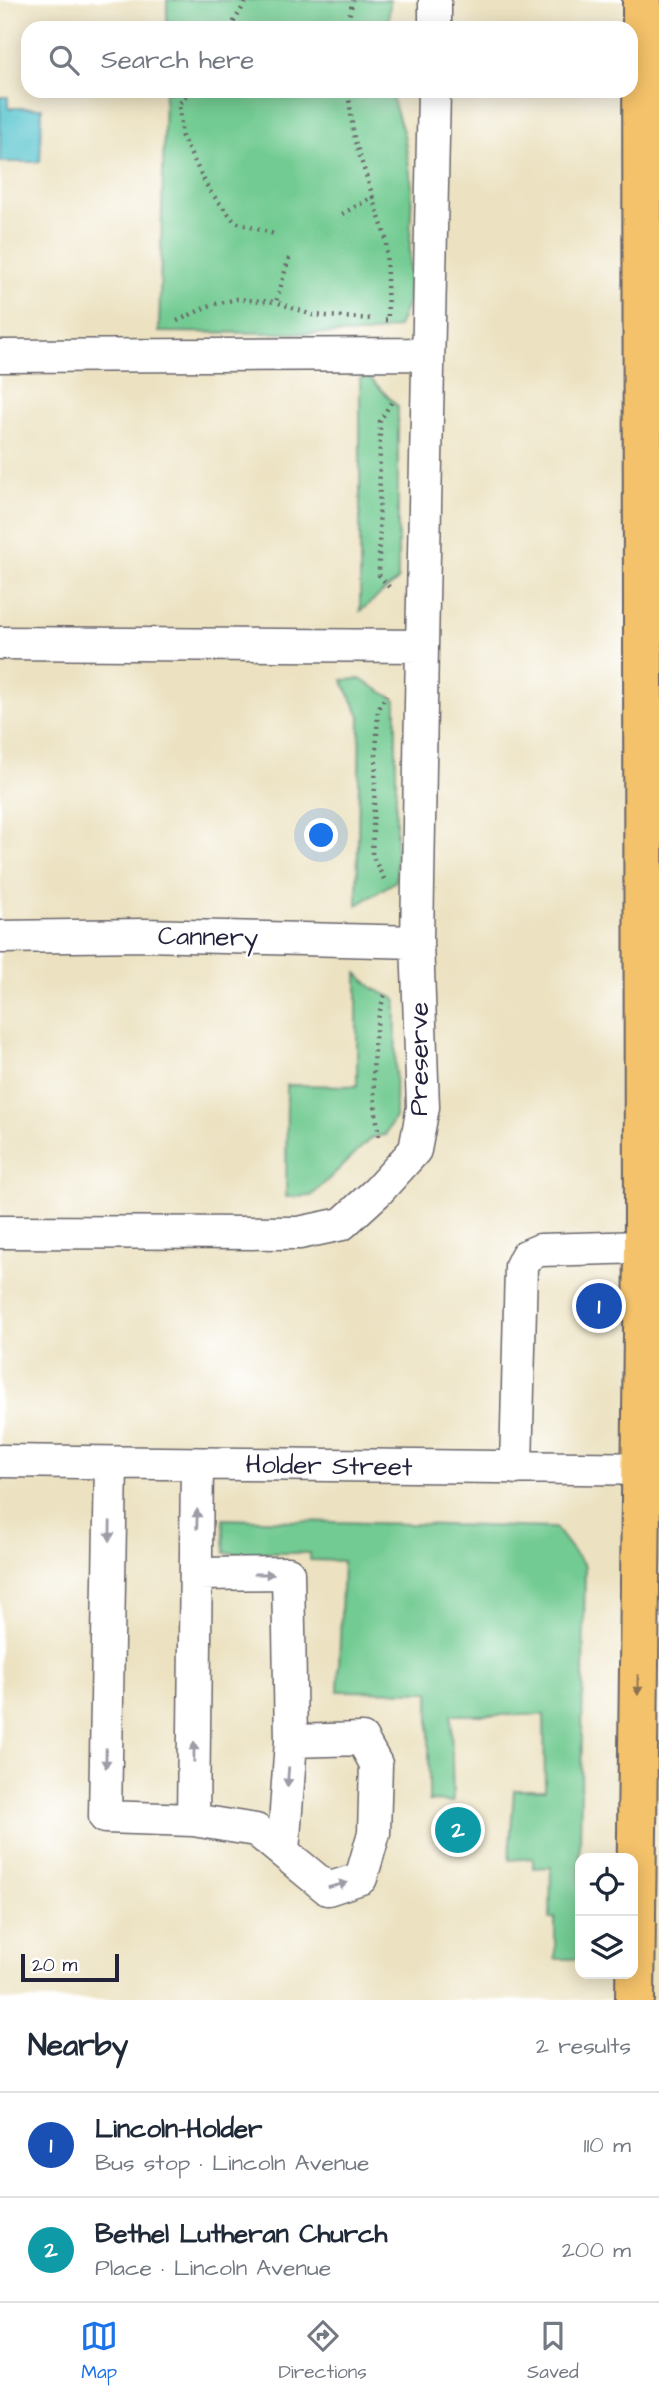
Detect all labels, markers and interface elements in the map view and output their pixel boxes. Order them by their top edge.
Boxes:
search box [21,21,638,98]
icon: search [45,41,83,79]
text: Search here [101,42,254,78]
your location [304,818,338,852]
street label: Cannery [157,918,258,958]
street label: Preserve [401,1002,437,1116]
pin: 1 [576,1280,622,1332]
street label: Holder Street [245,1447,413,1485]
one-way arrow [191,1508,202,1530]
one-way arrow [104,1520,116,1542]
one-way arrow [253,1568,275,1580]
one-way arrow [632,1674,644,1696]
one-way arrow [188,1741,200,1763]
one-way arrow [100,1747,112,1769]
one-way arrow [283,1767,294,1789]
pin: 2 [435,1804,481,1856]
map controls [575,1853,638,1979]
button: locate [575,1853,638,1916]
one-way arrow [328,1879,350,1890]
button: layers [575,1916,638,1979]
scale bar [21,1951,119,1983]
text: 20 m [32,1952,77,1979]
text: Nearby [28,2025,128,2067]
text: 2 results [536,2030,631,2062]
text: Lincoln-Holder [95,2111,262,2147]
text: 1 [50,2129,52,2161]
text: 110 m [583,2129,631,2161]
text: Bus stop · Lincoln Avenue [95,2147,369,2179]
text: Bethel Lutheran Church [95,2216,387,2252]
text: 2 [44,2234,58,2266]
text: 200 m [562,2234,631,2266]
text: Place · Lincoln Avenue [95,2252,331,2284]
tab: Map [80,2317,118,2386]
tab: Directions [278,2317,367,2386]
tab: Saved [527,2317,579,2386]

